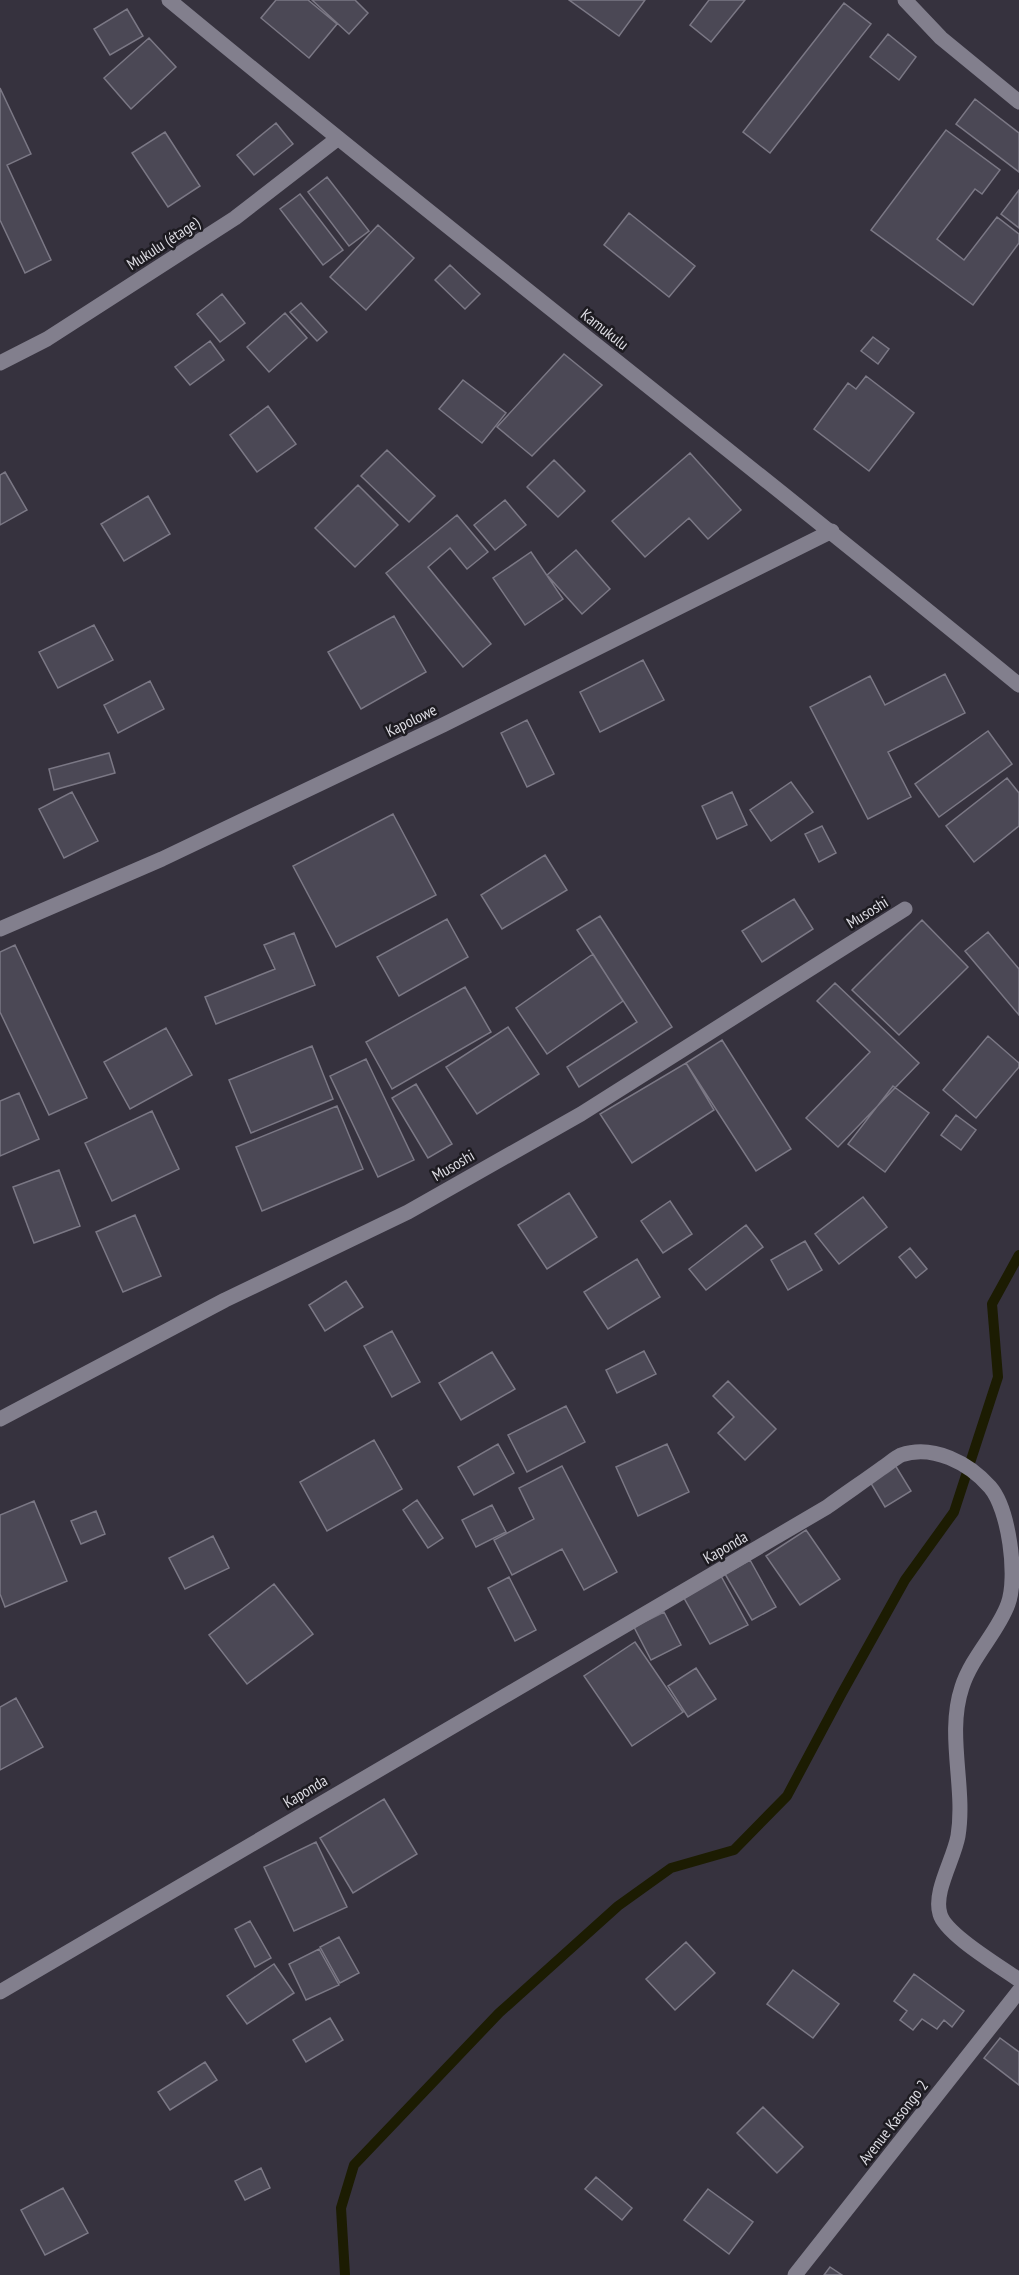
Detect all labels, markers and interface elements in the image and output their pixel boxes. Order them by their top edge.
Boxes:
street label: Mukulu (étage) [123,212,203,274]
street label: Kamukulu [577,304,633,354]
street label: Kapolowe [382,699,440,741]
street label: Musoshi [842,891,892,933]
street label: Musoshi [428,1145,478,1185]
street label: Kaponda [699,1526,751,1568]
street label: Kaponda [279,1770,331,1812]
street label: Avenue Kasongo 2 [854,2076,932,2168]

